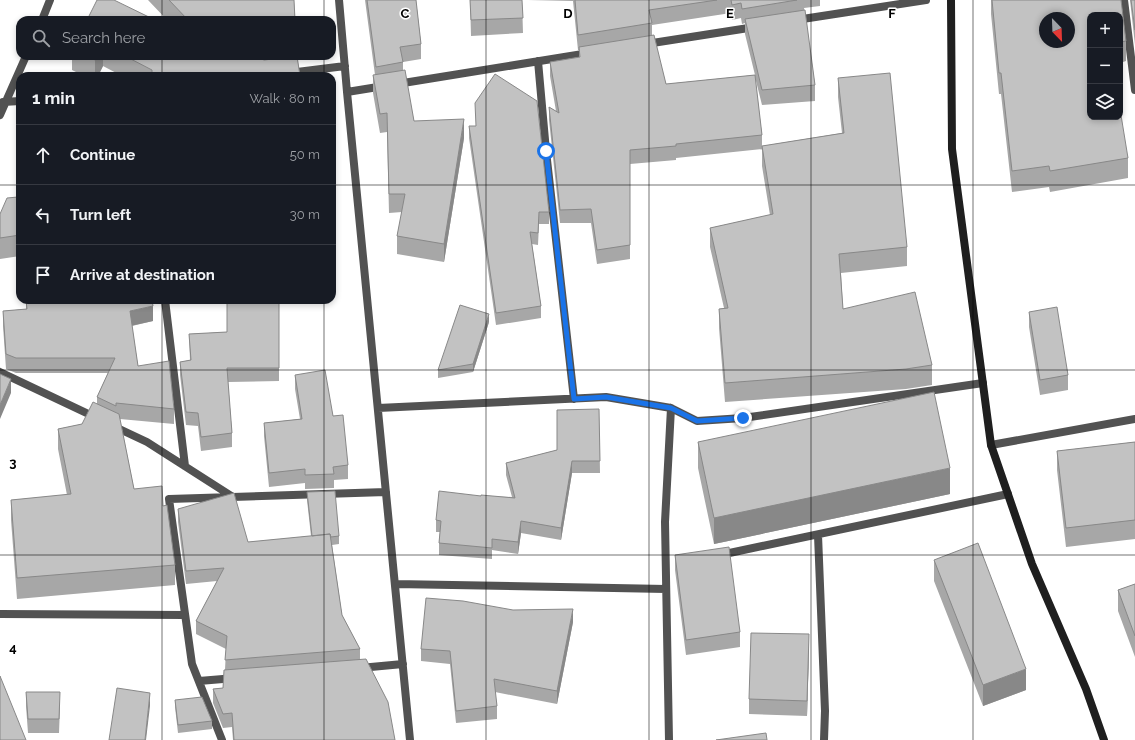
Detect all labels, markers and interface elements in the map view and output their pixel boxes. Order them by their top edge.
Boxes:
text: C [401,6,410,21]
text: D [563,6,573,21]
text: E [726,6,734,21]
text: F [888,6,896,21]
north arrow [1039,12,1075,48]
map controls [1087,12,1123,120]
button: + [1087,12,1123,48]
search box [16,16,336,60]
icon: search [30,27,52,49]
text: Search here [62,29,145,47]
button: − [1087,48,1123,84]
button: layers [1087,84,1123,120]
text: 1 min [32,88,75,108]
text: Walk · 80 m [250,91,320,106]
route start [537,142,555,160]
icon: ahead [32,144,54,166]
text: Continue [70,146,135,164]
text: 50 m [290,147,320,162]
icon: left [32,204,54,226]
text: Turn left [70,206,131,224]
text: 30 m [290,207,320,222]
icon: arrive [32,264,54,286]
text: Arrive at destination [70,266,215,284]
route end [734,409,752,427]
text: 3 [9,455,17,470]
text: 4 [9,640,17,655]

